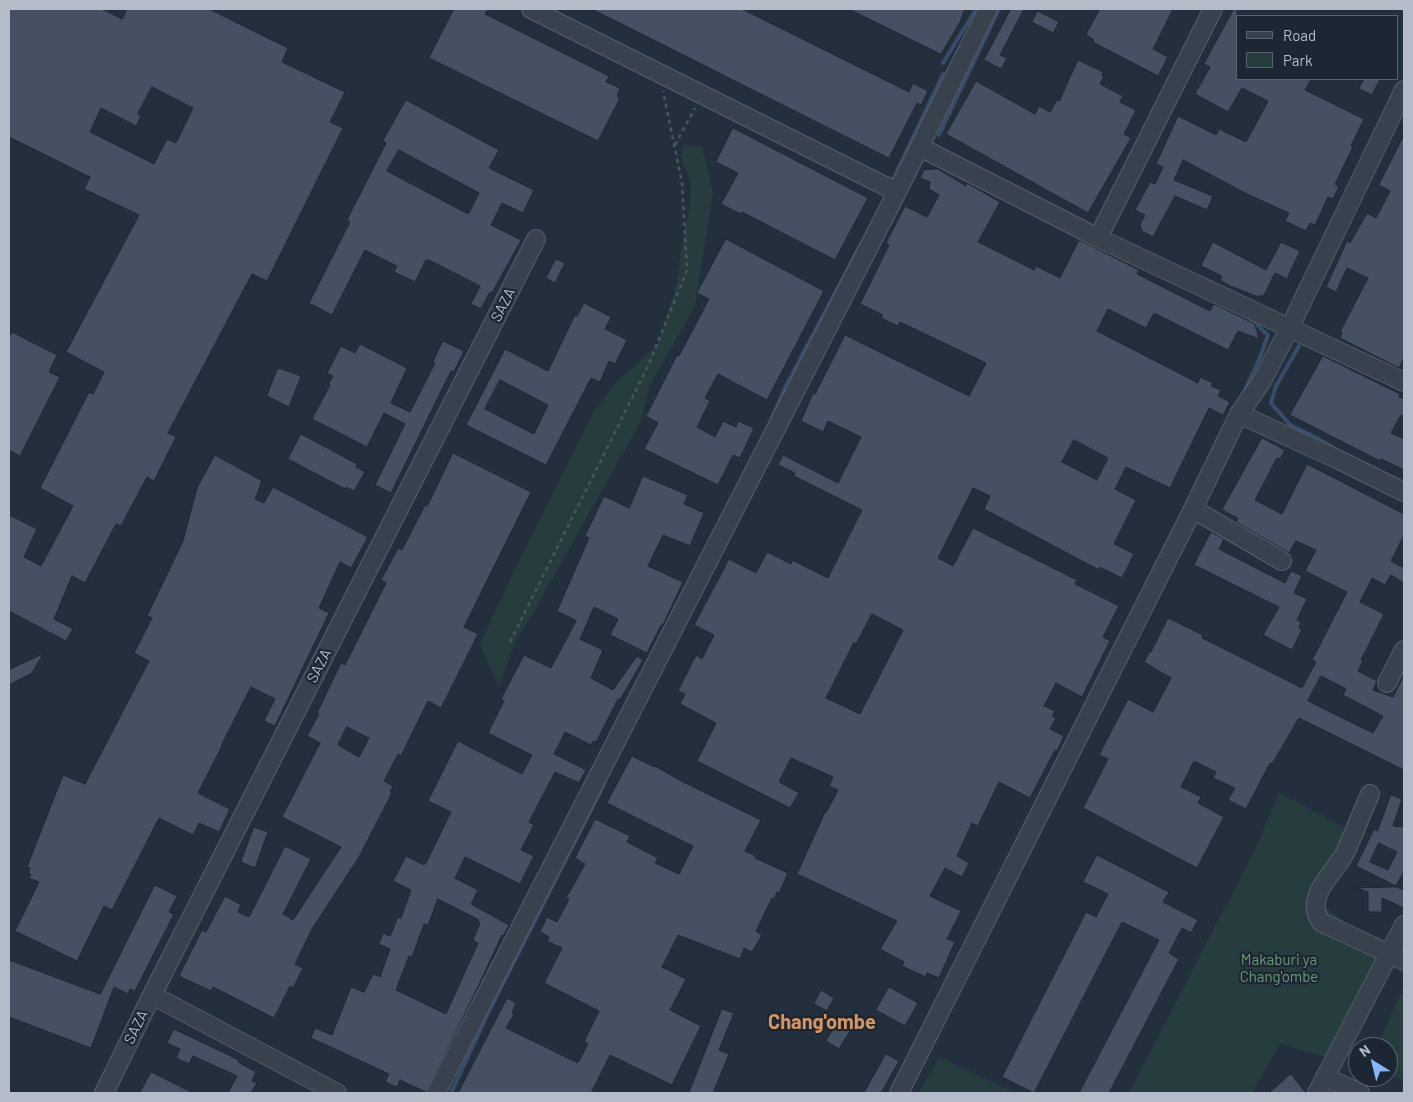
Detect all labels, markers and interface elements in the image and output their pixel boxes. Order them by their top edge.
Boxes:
legend [1236,15,1398,80]
text: Road [1283,26,1316,44]
text: Park [1283,51,1312,69]
street label: SAZA [487,285,519,325]
street label: SAZA [303,646,335,686]
park label: Makaburi ya Chang'ombe [1240,951,1318,986]
street label: SAZA [120,1007,152,1047]
district label: Chang'ombe [768,1010,876,1034]
north arrow [1348,1037,1398,1087]
text: N [1356,1041,1373,1060]

